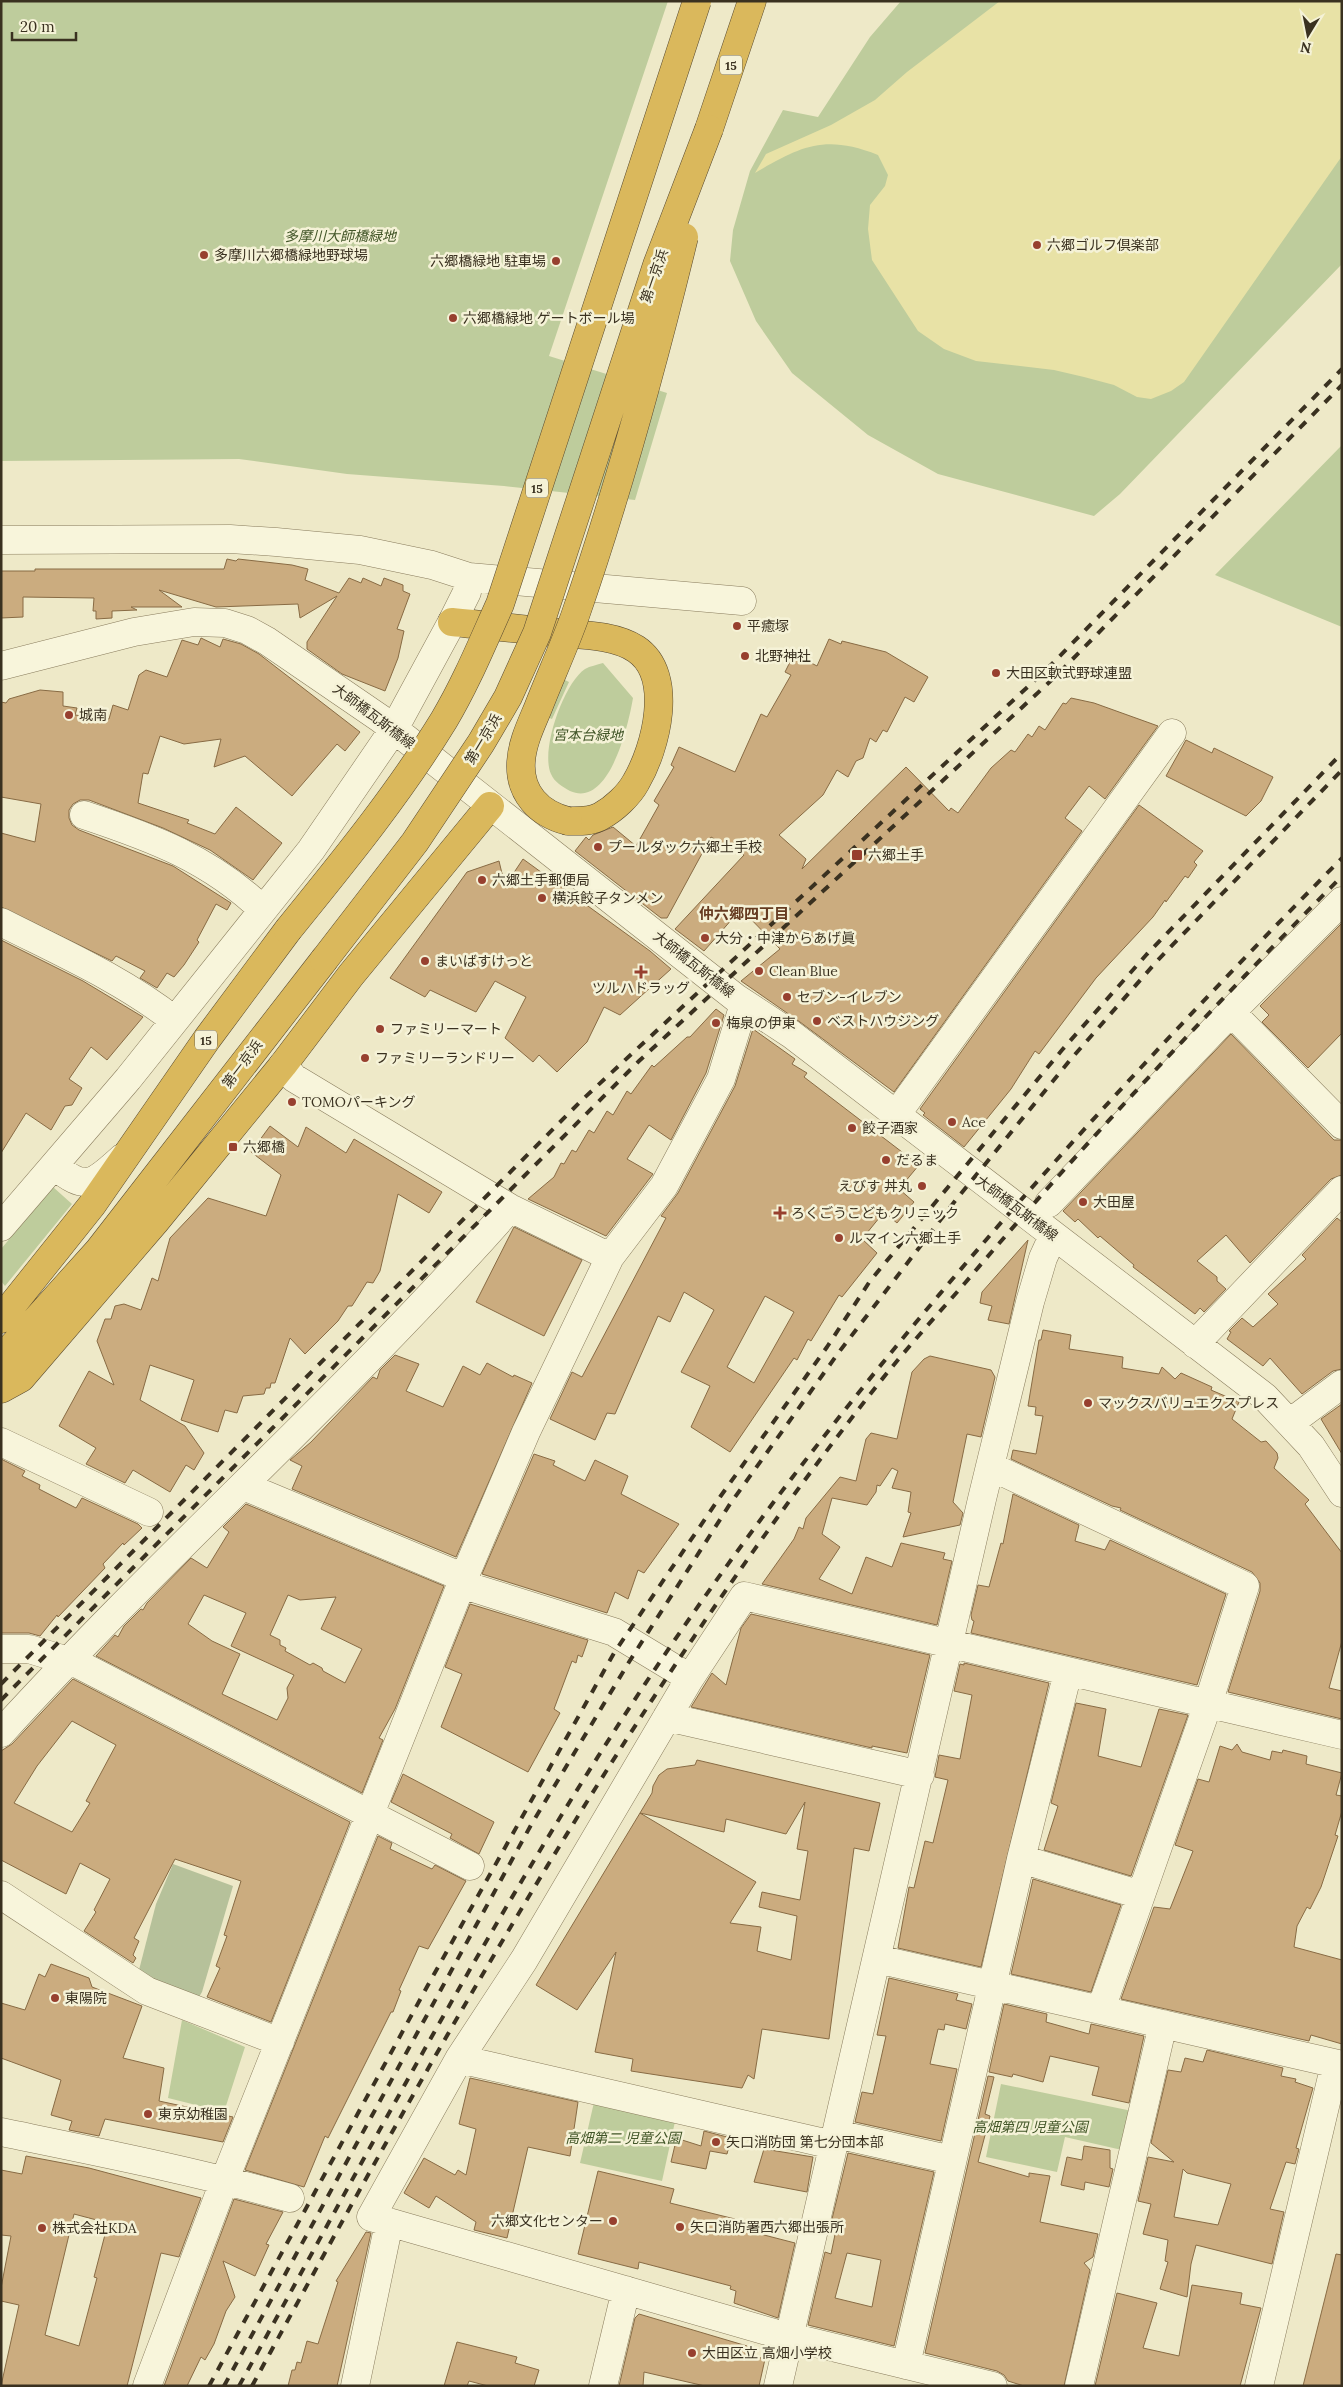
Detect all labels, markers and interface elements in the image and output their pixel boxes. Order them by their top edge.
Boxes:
scale bar [12,10,76,42]
north arrow [1283,10,1333,60]
text: 20 m [20,17,55,36]
text: N [1299,38,1313,58]
road number: 15 [720,56,742,74]
park label: 多摩川大師橋緑地 [284,227,398,245]
place label: 六郷ゴルフ倶楽部 [1047,236,1159,254]
marker: 六郷ゴルフ倶楽部 [1031,239,1043,251]
place label: 多摩川六郷橋緑地野球場 [214,246,368,264]
street label: 第一京浜 [636,247,672,305]
marker: 多摩川六郷橋緑地野球場 [198,249,210,261]
place label: 六郷橋緑地 駐車場 [430,252,546,270]
marker: 六郷橋緑地 駐車場 [550,255,562,267]
place label: 六郷橋緑地 ゲートボール場 [463,309,635,327]
marker: 六郷橋緑地 ゲートボール場 [447,312,459,324]
road number: 15 [526,478,548,498]
place label: 平癒塚 [747,617,789,635]
marker: 平癒塚 [731,620,743,632]
place label: 北野神社 [755,647,811,665]
marker: 北野神社 [739,650,751,662]
place label: 大田区軟式野球連盟 [1006,664,1132,682]
marker: 大田区軟式野球連盟 [990,667,1002,679]
street label: 大師橋瓦斯橋線 [329,679,419,753]
place label: 城南 [79,706,107,724]
marker: 城南 [63,709,75,721]
street label: 第一京浜 [461,710,505,768]
park label: 宮本台緑地 [553,726,625,744]
place label: プールダック六郷土手校 [608,838,762,856]
marker: プールダック六郷土手校 [592,841,604,853]
place label: 六郷土手 [868,846,924,864]
marker: 六郷土手 [850,848,864,862]
place label: 六郷土手郵便局 [492,871,590,889]
marker: 六郷土手郵便局 [476,874,488,886]
place label: 横浜餃子タンメン [552,889,664,907]
marker: 横浜餃子タンメン [536,892,548,904]
district label: 仲六郷四丁目 [699,904,789,923]
street label: 大師橋瓦斯橋線 [650,927,738,1001]
place label: 大分・中津からあげ眞 [715,929,855,947]
marker: 大分・中津からあげ眞 [699,932,711,944]
place label: まいばすけっと [435,952,533,970]
marker: まいばすけっと [419,955,431,967]
place label: Clean Blue [769,962,838,980]
marker: Clean Blue [753,965,765,977]
marker: ツルハドラッグ [635,966,647,978]
place label: ツルハドラッグ [592,979,690,997]
place label: セブン-イレブン [797,988,902,1006]
marker: セブン-イレブン [781,991,793,1003]
place label: ベストハウジング [827,1012,939,1030]
place label: 梅泉の伊東 [726,1014,796,1032]
marker: ベストハウジング [811,1015,823,1027]
marker: 梅泉の伊東 [710,1017,722,1029]
place label: ファミリーマート [390,1020,502,1038]
marker: ファミリーマート [374,1023,386,1035]
road number: 15 [195,1030,217,1050]
street label: 第一京浜 [218,1036,266,1092]
place label: ファミリーランドリー [375,1049,515,1067]
marker: ファミリーランドリー [359,1052,371,1064]
place label: TOMOパーキング [302,1093,415,1111]
marker: TOMOパーキング [286,1096,298,1108]
place label: Ace [961,1113,986,1131]
marker: Ace [946,1116,958,1128]
place label: 餃子酒家 [862,1119,918,1137]
marker: 餃子酒家 [846,1122,858,1134]
place label: 六郷橋 [243,1138,285,1156]
marker: 六郷橋 [227,1141,239,1153]
place label: だるま [896,1151,938,1169]
marker: だるま [880,1154,892,1166]
street label: 大師橋瓦斯橋線 [972,1171,1062,1245]
place label: えびす 丼丸 [838,1177,912,1195]
marker: えびす 丼丸 [916,1180,928,1192]
place label: 大田屋 [1093,1193,1135,1211]
marker: 大田屋 [1077,1196,1089,1208]
place label: ろくごうこどもクリニック [791,1204,959,1222]
marker: ろくごうこどもクリニック [773,1206,787,1220]
place label: ルマイン六郷土手 [849,1229,961,1247]
marker: ルマイン六郷土手 [833,1232,845,1244]
place label: マックスバリュエクスプレス [1098,1394,1279,1412]
marker: マックスバリュエクスプレス [1082,1397,1094,1409]
place label: 東陽院 [65,1989,107,2007]
marker: 東陽院 [49,1992,61,2004]
place label: 東京幼稚園 [158,2105,228,2123]
marker: 東京幼稚園 [142,2108,154,2120]
park label: 高畑第四 児童公園 [972,2118,1090,2136]
park label: 高畑第二 児童公園 [565,2129,683,2147]
place label: 矢口消防団 第七分団本部 [726,2133,884,2151]
marker: 矢口消防団 第七分団本部 [710,2136,722,2148]
place label: 六郷文化センター [491,2212,603,2230]
marker: 六郷文化センター [607,2215,619,2227]
place label: 矢口消防署西六郷出張所 [690,2218,844,2236]
place label: 株式会社KDA [52,2219,137,2237]
marker: 矢口消防署西六郷出張所 [674,2221,686,2233]
marker: 株式会社KDA [36,2222,48,2234]
place label: 大田区立 高畑小学校 [702,2344,832,2362]
marker: 大田区立 高畑小学校 [686,2347,698,2359]

